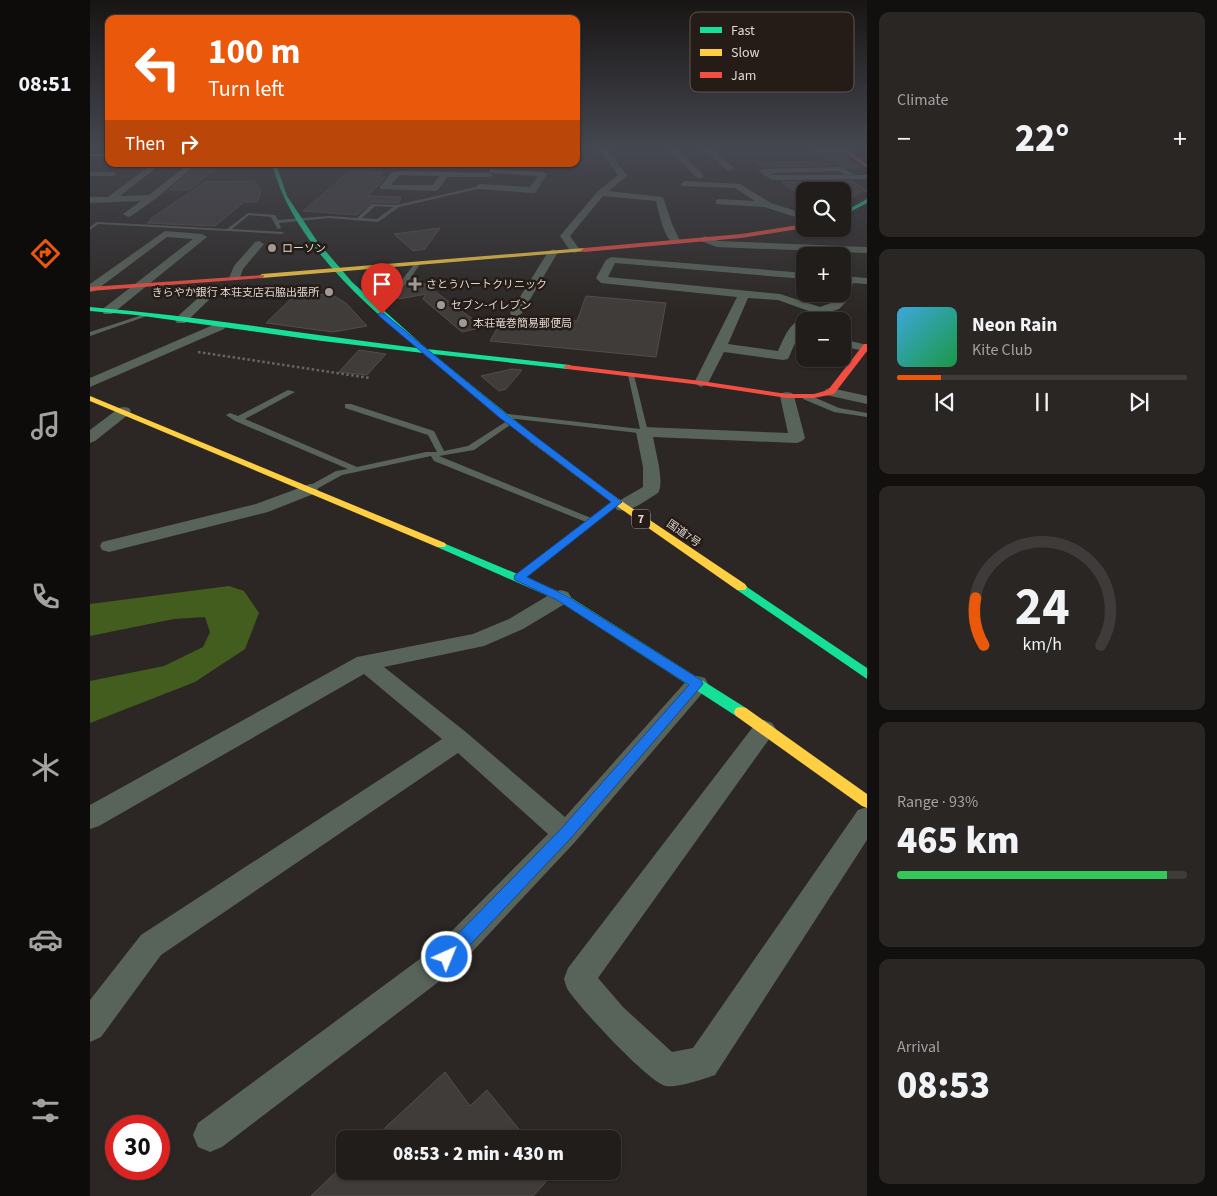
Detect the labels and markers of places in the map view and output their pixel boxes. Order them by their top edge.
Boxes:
place label: ローソン [282,241,326,256]
marker: ローソン [266,242,278,254]
pin [361,263,403,314]
marker: さとうハートクリニック [408,277,422,291]
place label: さとうハートクリニック [426,277,547,292]
place label: きらやか銀行 本荘支店石脇出張所 [152,285,320,300]
marker: きらやか銀行 本荘支店石脇出張所 [323,286,335,298]
place label: セブン-イレブン [451,298,531,313]
marker: セブン-イレブン [435,299,447,311]
place label: 本荘竜巻簡易郵便局 [473,316,572,331]
marker: 本荘竜巻簡易郵便局 [457,317,469,329]

